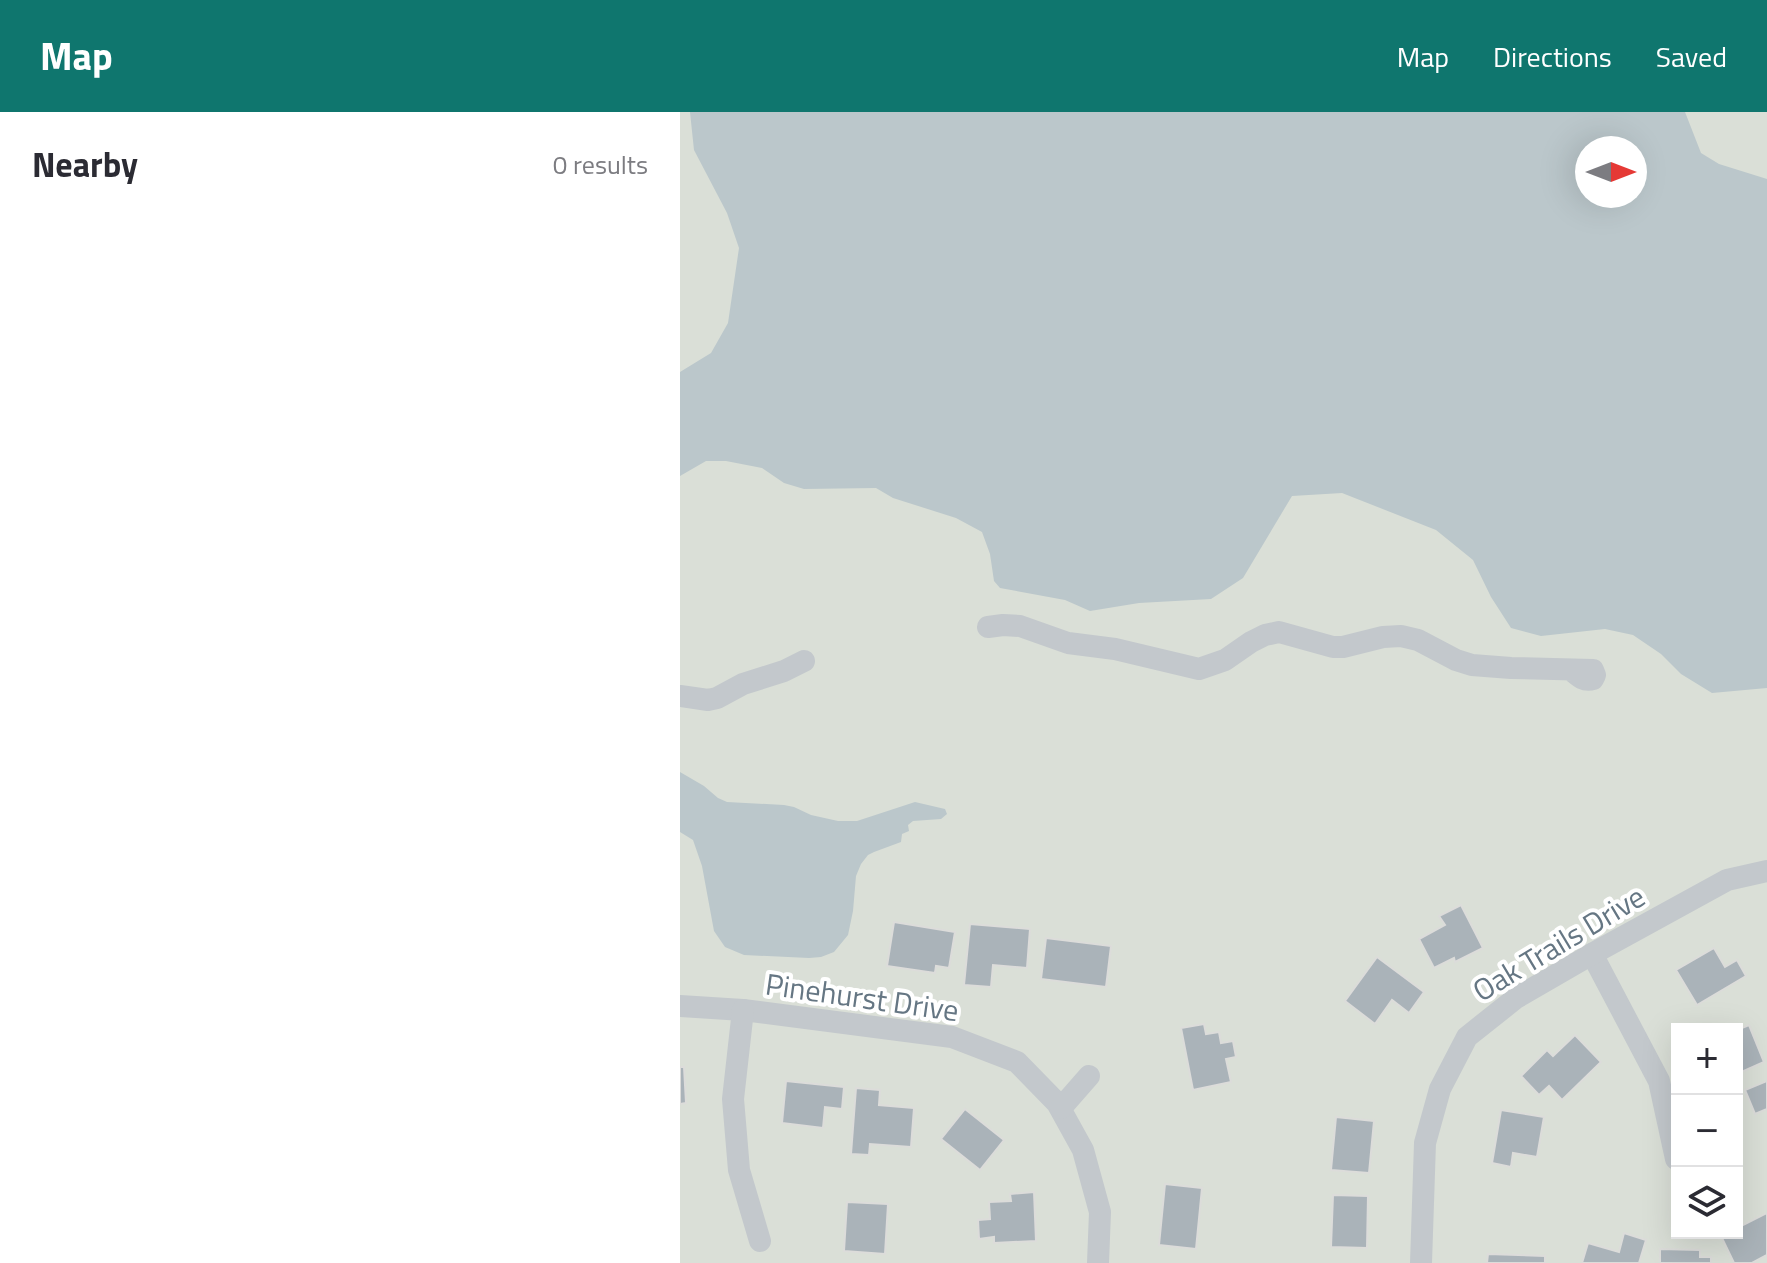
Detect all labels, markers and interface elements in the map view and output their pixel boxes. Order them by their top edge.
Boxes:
text: Map [40,27,113,85]
text: Map [1397,35,1449,78]
text: Directions [1493,35,1612,78]
text: Saved [1656,35,1727,78]
north arrow [1575,136,1647,208]
text: Nearby [32,138,138,190]
text: 0 results [553,145,648,184]
street label: Oak Trails Drive [1463,873,1654,1013]
street label: Pinehurst Drive [763,961,962,1033]
map controls [1671,1023,1743,1239]
button: + [1671,1023,1743,1095]
button: − [1671,1095,1743,1167]
button: layers [1671,1167,1743,1239]

